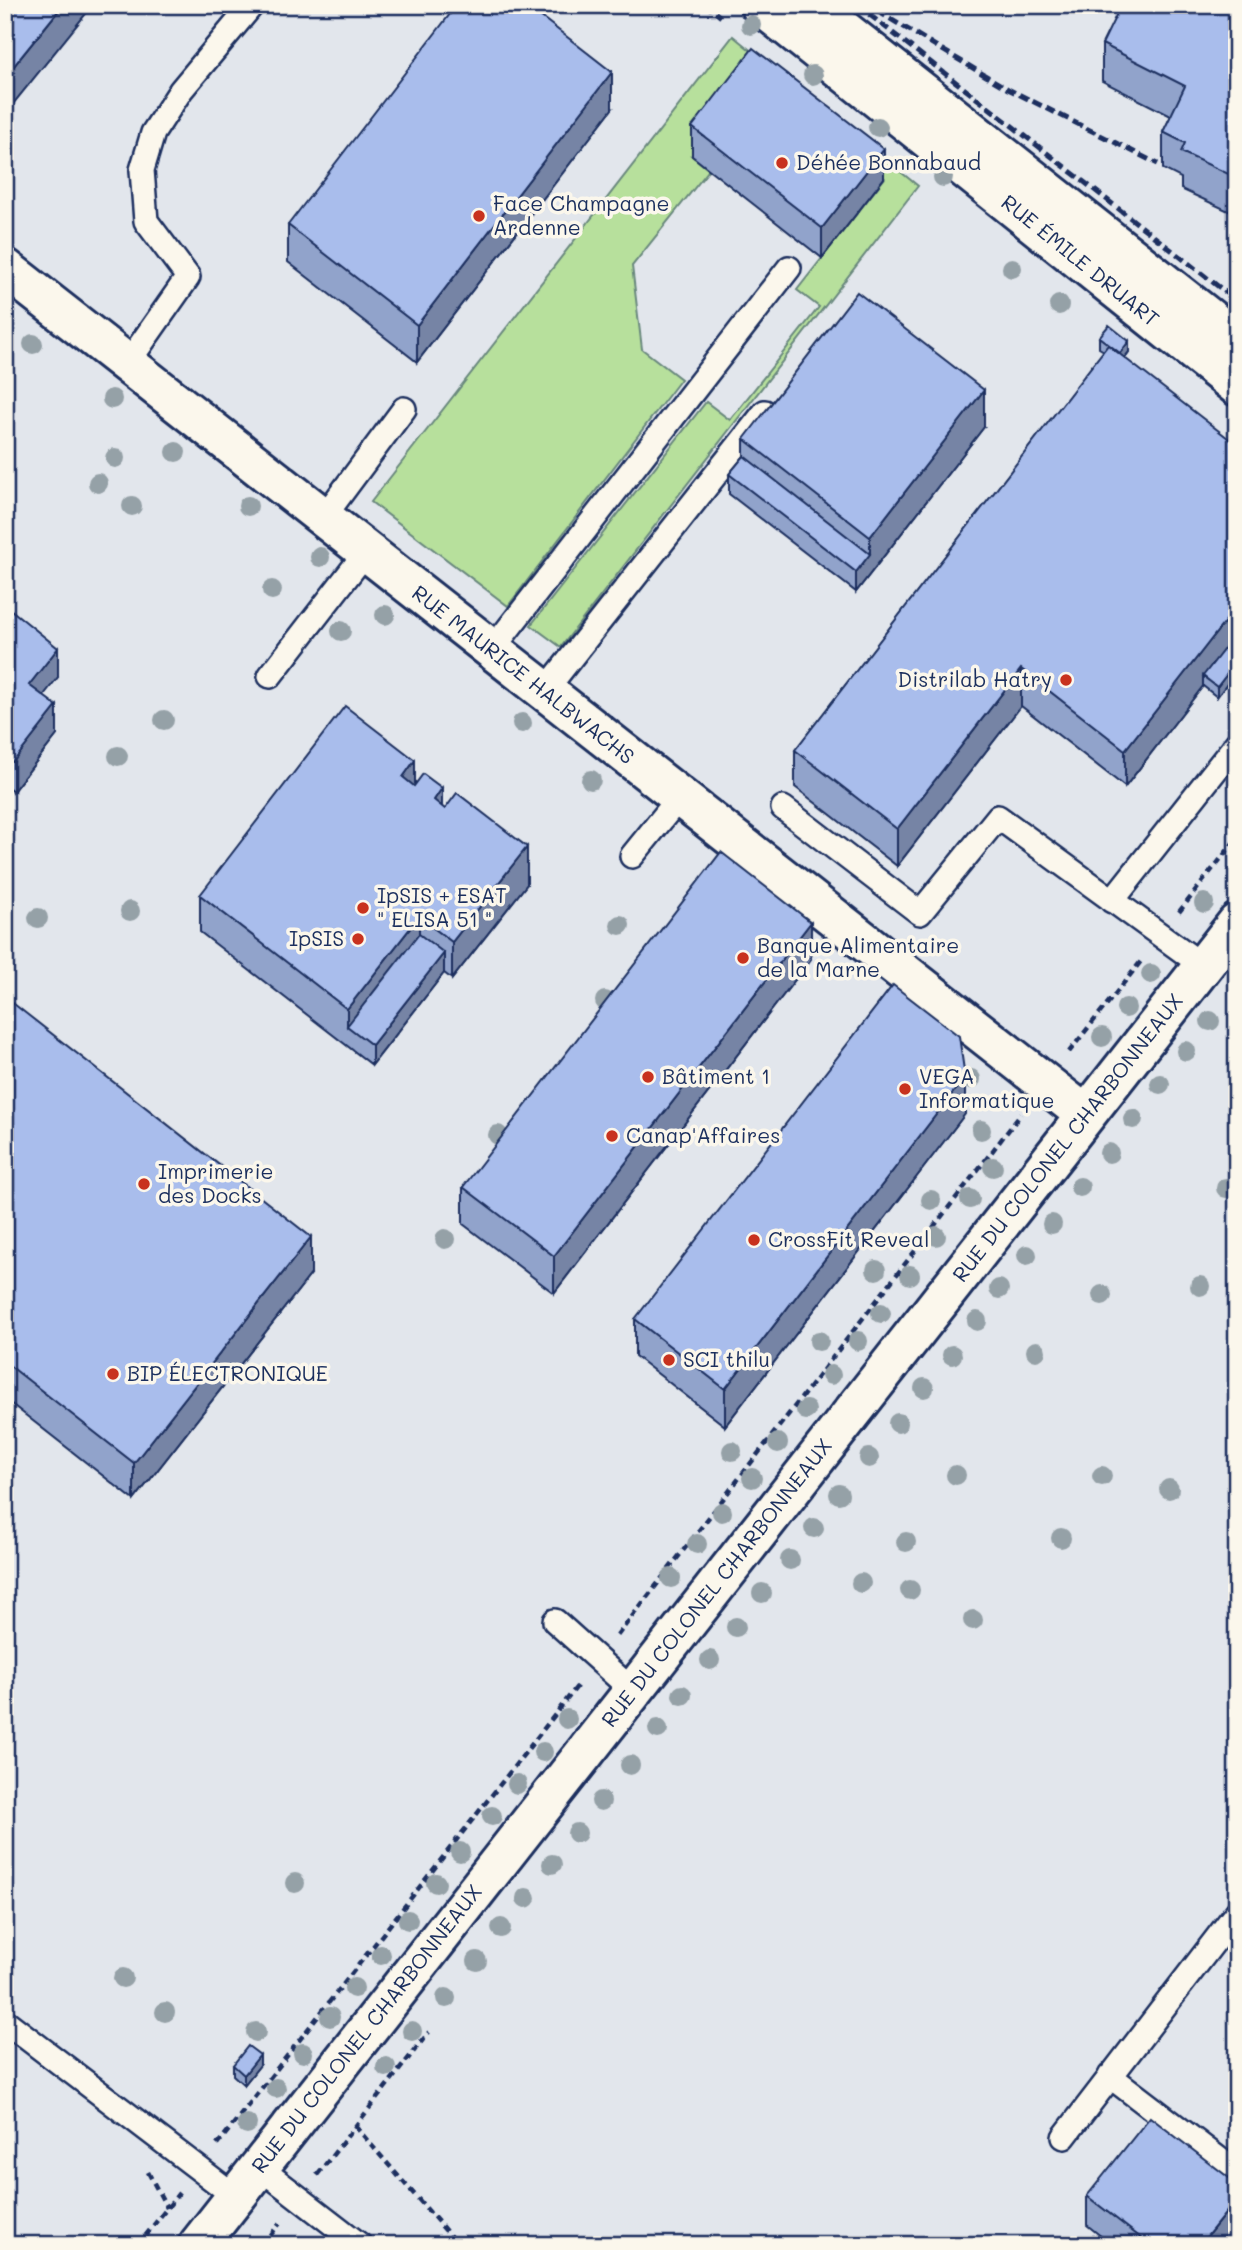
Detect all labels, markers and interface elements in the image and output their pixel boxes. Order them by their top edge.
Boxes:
place label: Déhée Bonnabaud [796,148,981,175]
marker: Déhée Bonnabaud [774,155,790,171]
street label: RUE ÉMILE DRUART [996,188,1165,332]
place label: Face Champagne Ardenne [493,189,669,240]
marker: Face Champagne Ardenne [471,208,487,224]
street label: RUE MAURICE HALBWACHS [407,579,641,769]
place label: Distrilab Hatry [897,665,1052,692]
marker: Distrilab Hatry [1058,672,1074,688]
place label: IpSIS + ESAT " ELISA 51 " [377,881,507,932]
marker: IpSIS + ESAT " ELISA 51 " [355,900,371,916]
place label: IpSIS [289,924,344,951]
marker: IpSIS [350,931,366,947]
place label: Banque Alimentaire de la Marne [757,931,959,982]
marker: Banque Alimentaire de la Marne [735,950,751,966]
street label: RUE DU COLONEL CHARBONNEAUX [946,987,1188,1287]
place label: Bâtiment 1 [662,1062,771,1089]
place label: VEGA Informatique [919,1062,1054,1113]
marker: Bâtiment 1 [640,1069,656,1085]
marker: VEGA Informatique [897,1081,913,1097]
place label: Canap'Affaires [626,1121,781,1148]
marker: Canap'Affaires [604,1128,620,1144]
place label: Imprimerie des Docks [158,1157,274,1208]
marker: Imprimerie des Docks [136,1176,152,1192]
place label: CrossFit Reveal [768,1225,929,1252]
marker: CrossFit Reveal [746,1232,762,1248]
place label: SCI thilu [683,1345,770,1372]
marker: SCI thilu [661,1352,677,1368]
place label: BIP ÉLECTRONIQUE [127,1359,328,1386]
marker: BIP ÉLECTRONIQUE [105,1366,121,1382]
street label: RUE DU COLONEL CHARBONNEAUX [595,1432,837,1732]
street label: RUE DU COLONEL CHARBONNEAUX [245,1878,487,2178]

